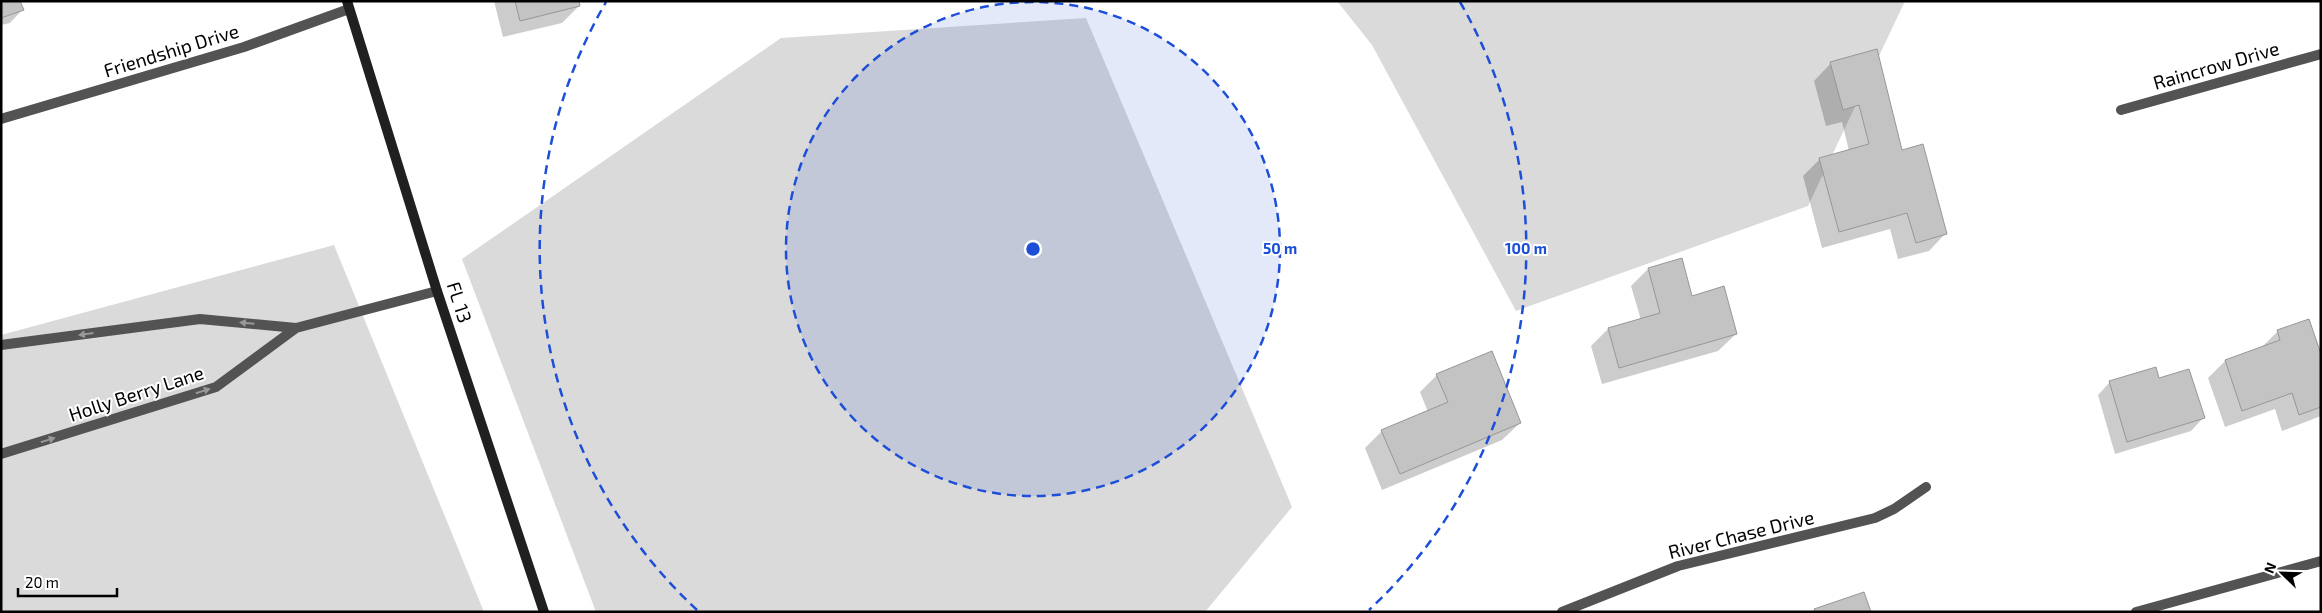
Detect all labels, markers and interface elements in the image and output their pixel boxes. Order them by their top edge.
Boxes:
street label: Friendship Drive [101,19,241,81]
street label: Raincrow Drive [2150,36,2282,94]
text: 50 m [1263,239,1297,257]
text: 100 m [1505,239,1547,257]
centre of rings [1024,240,1042,258]
street label: FL 13 [443,279,477,325]
one-way arrow [239,319,255,327]
one-way arrow [78,331,94,339]
street label: Holly Berry Lane [66,360,206,426]
one-way arrow [195,387,210,394]
one-way arrow [40,435,55,443]
street label: River Chase Drive [1666,505,1816,563]
north arrow [2257,548,2307,598]
text: N [2260,560,2279,576]
scale bar [18,566,116,598]
text: 20 m [25,573,59,591]

